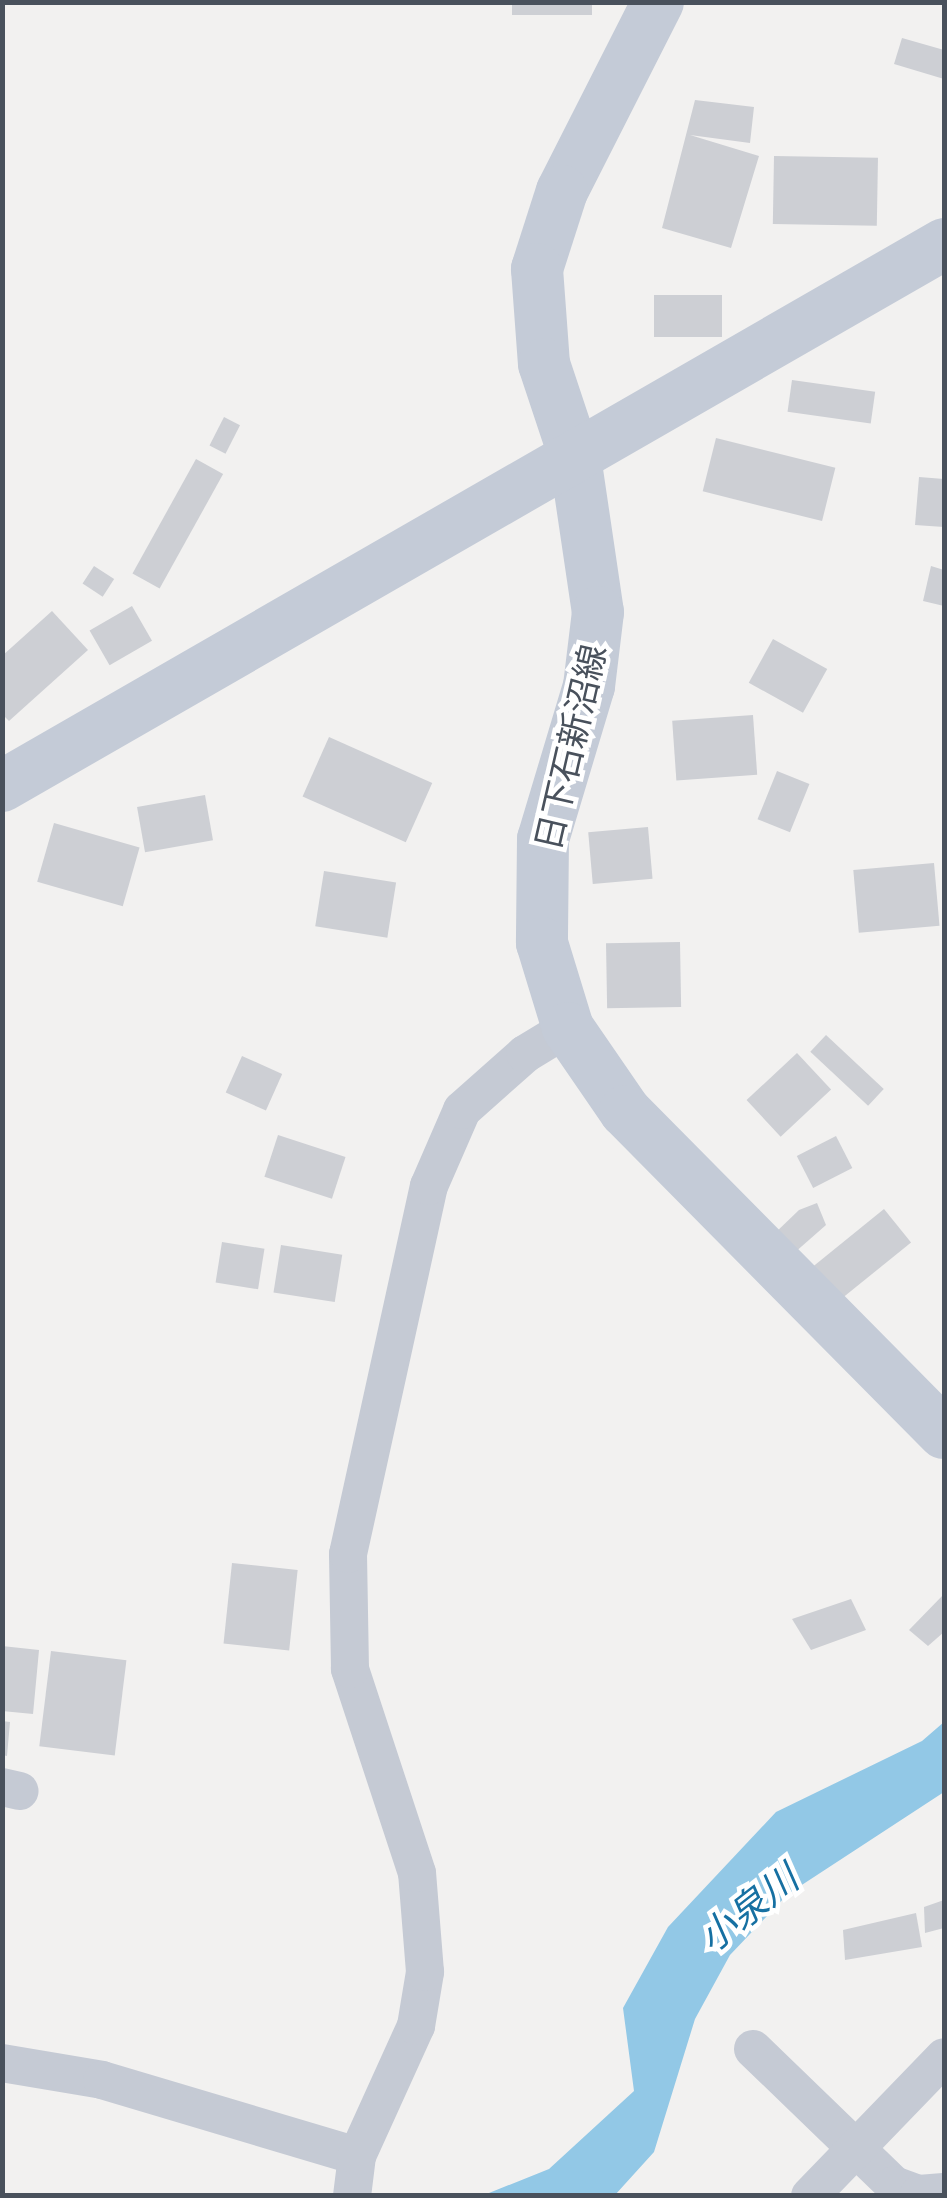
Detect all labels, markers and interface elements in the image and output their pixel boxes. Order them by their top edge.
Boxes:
street label: 日下石新沼線 [525,640,613,854]
water label: 小泉川 [688,1854,806,1960]

